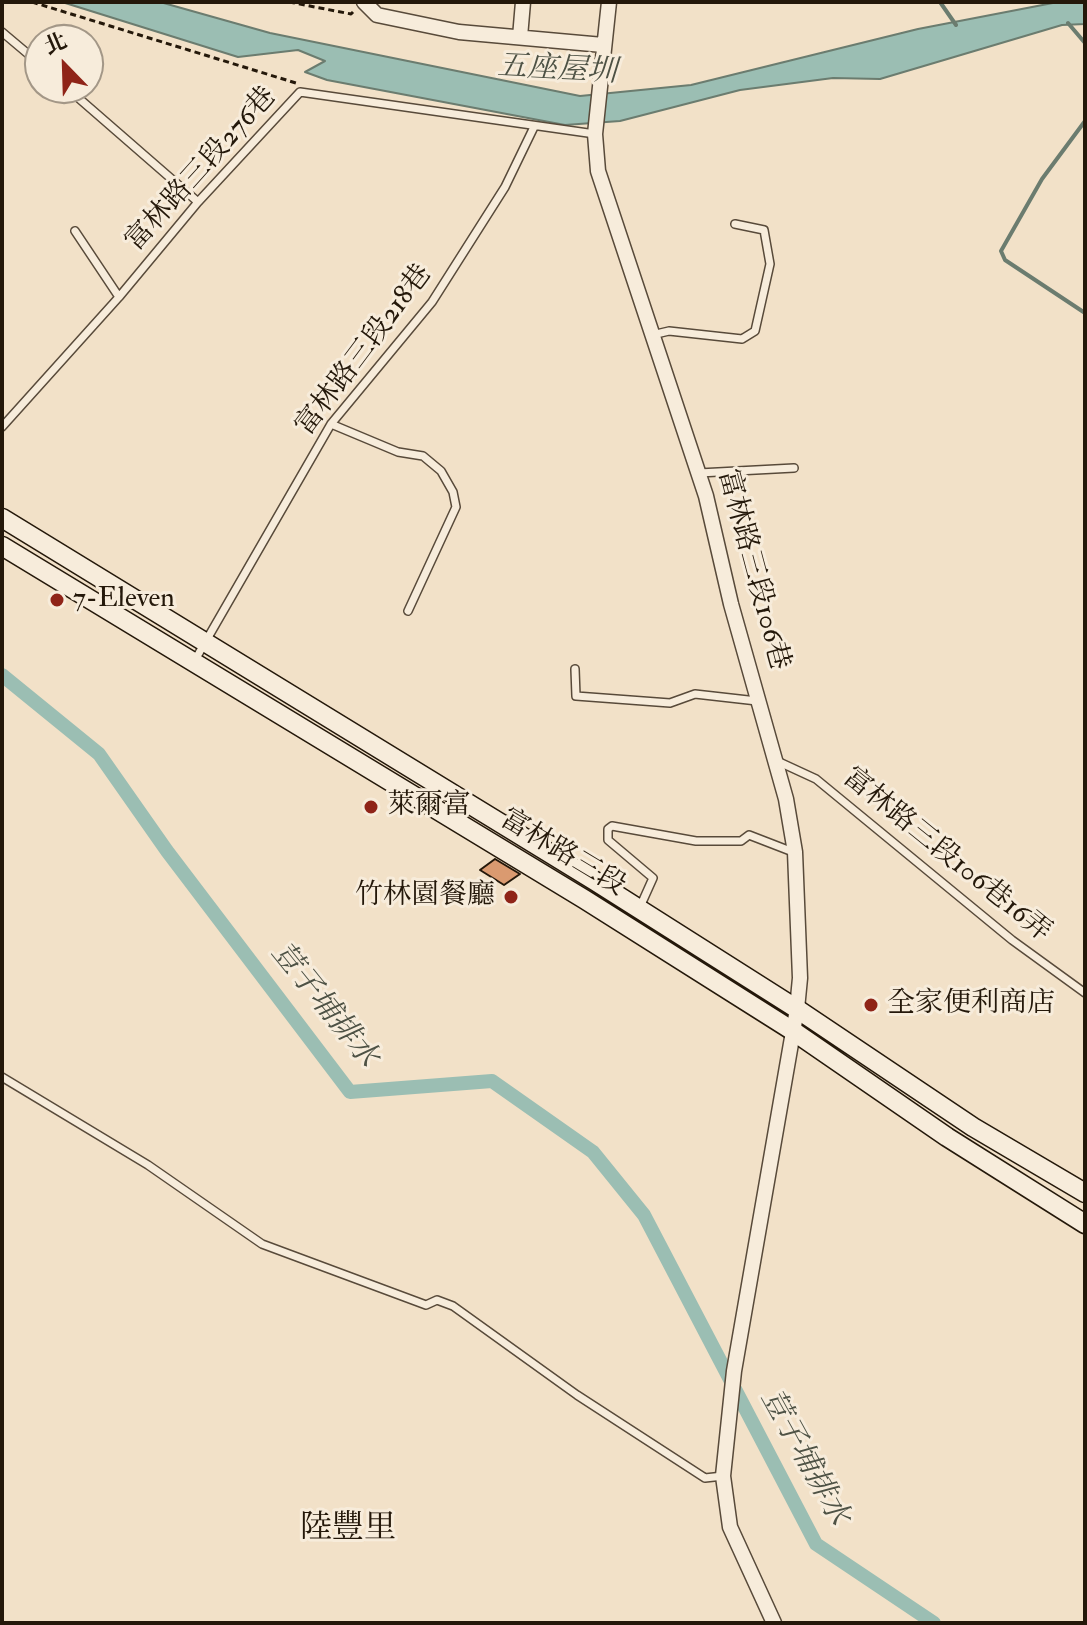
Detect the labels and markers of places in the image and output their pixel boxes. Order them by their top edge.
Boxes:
place label: 7-Eleven [73,583,175,617]
marker: 7-Eleven [48,591,66,609]
place label: 萊爾富 [387,790,471,824]
marker: 萊爾富 [362,798,380,816]
place label: 竹林園餐廳 [355,880,495,914]
marker: 竹林園餐廳 [502,888,520,906]
place label: 全家便利商店 [887,988,1055,1022]
marker: 全家便利商店 [862,996,880,1014]

